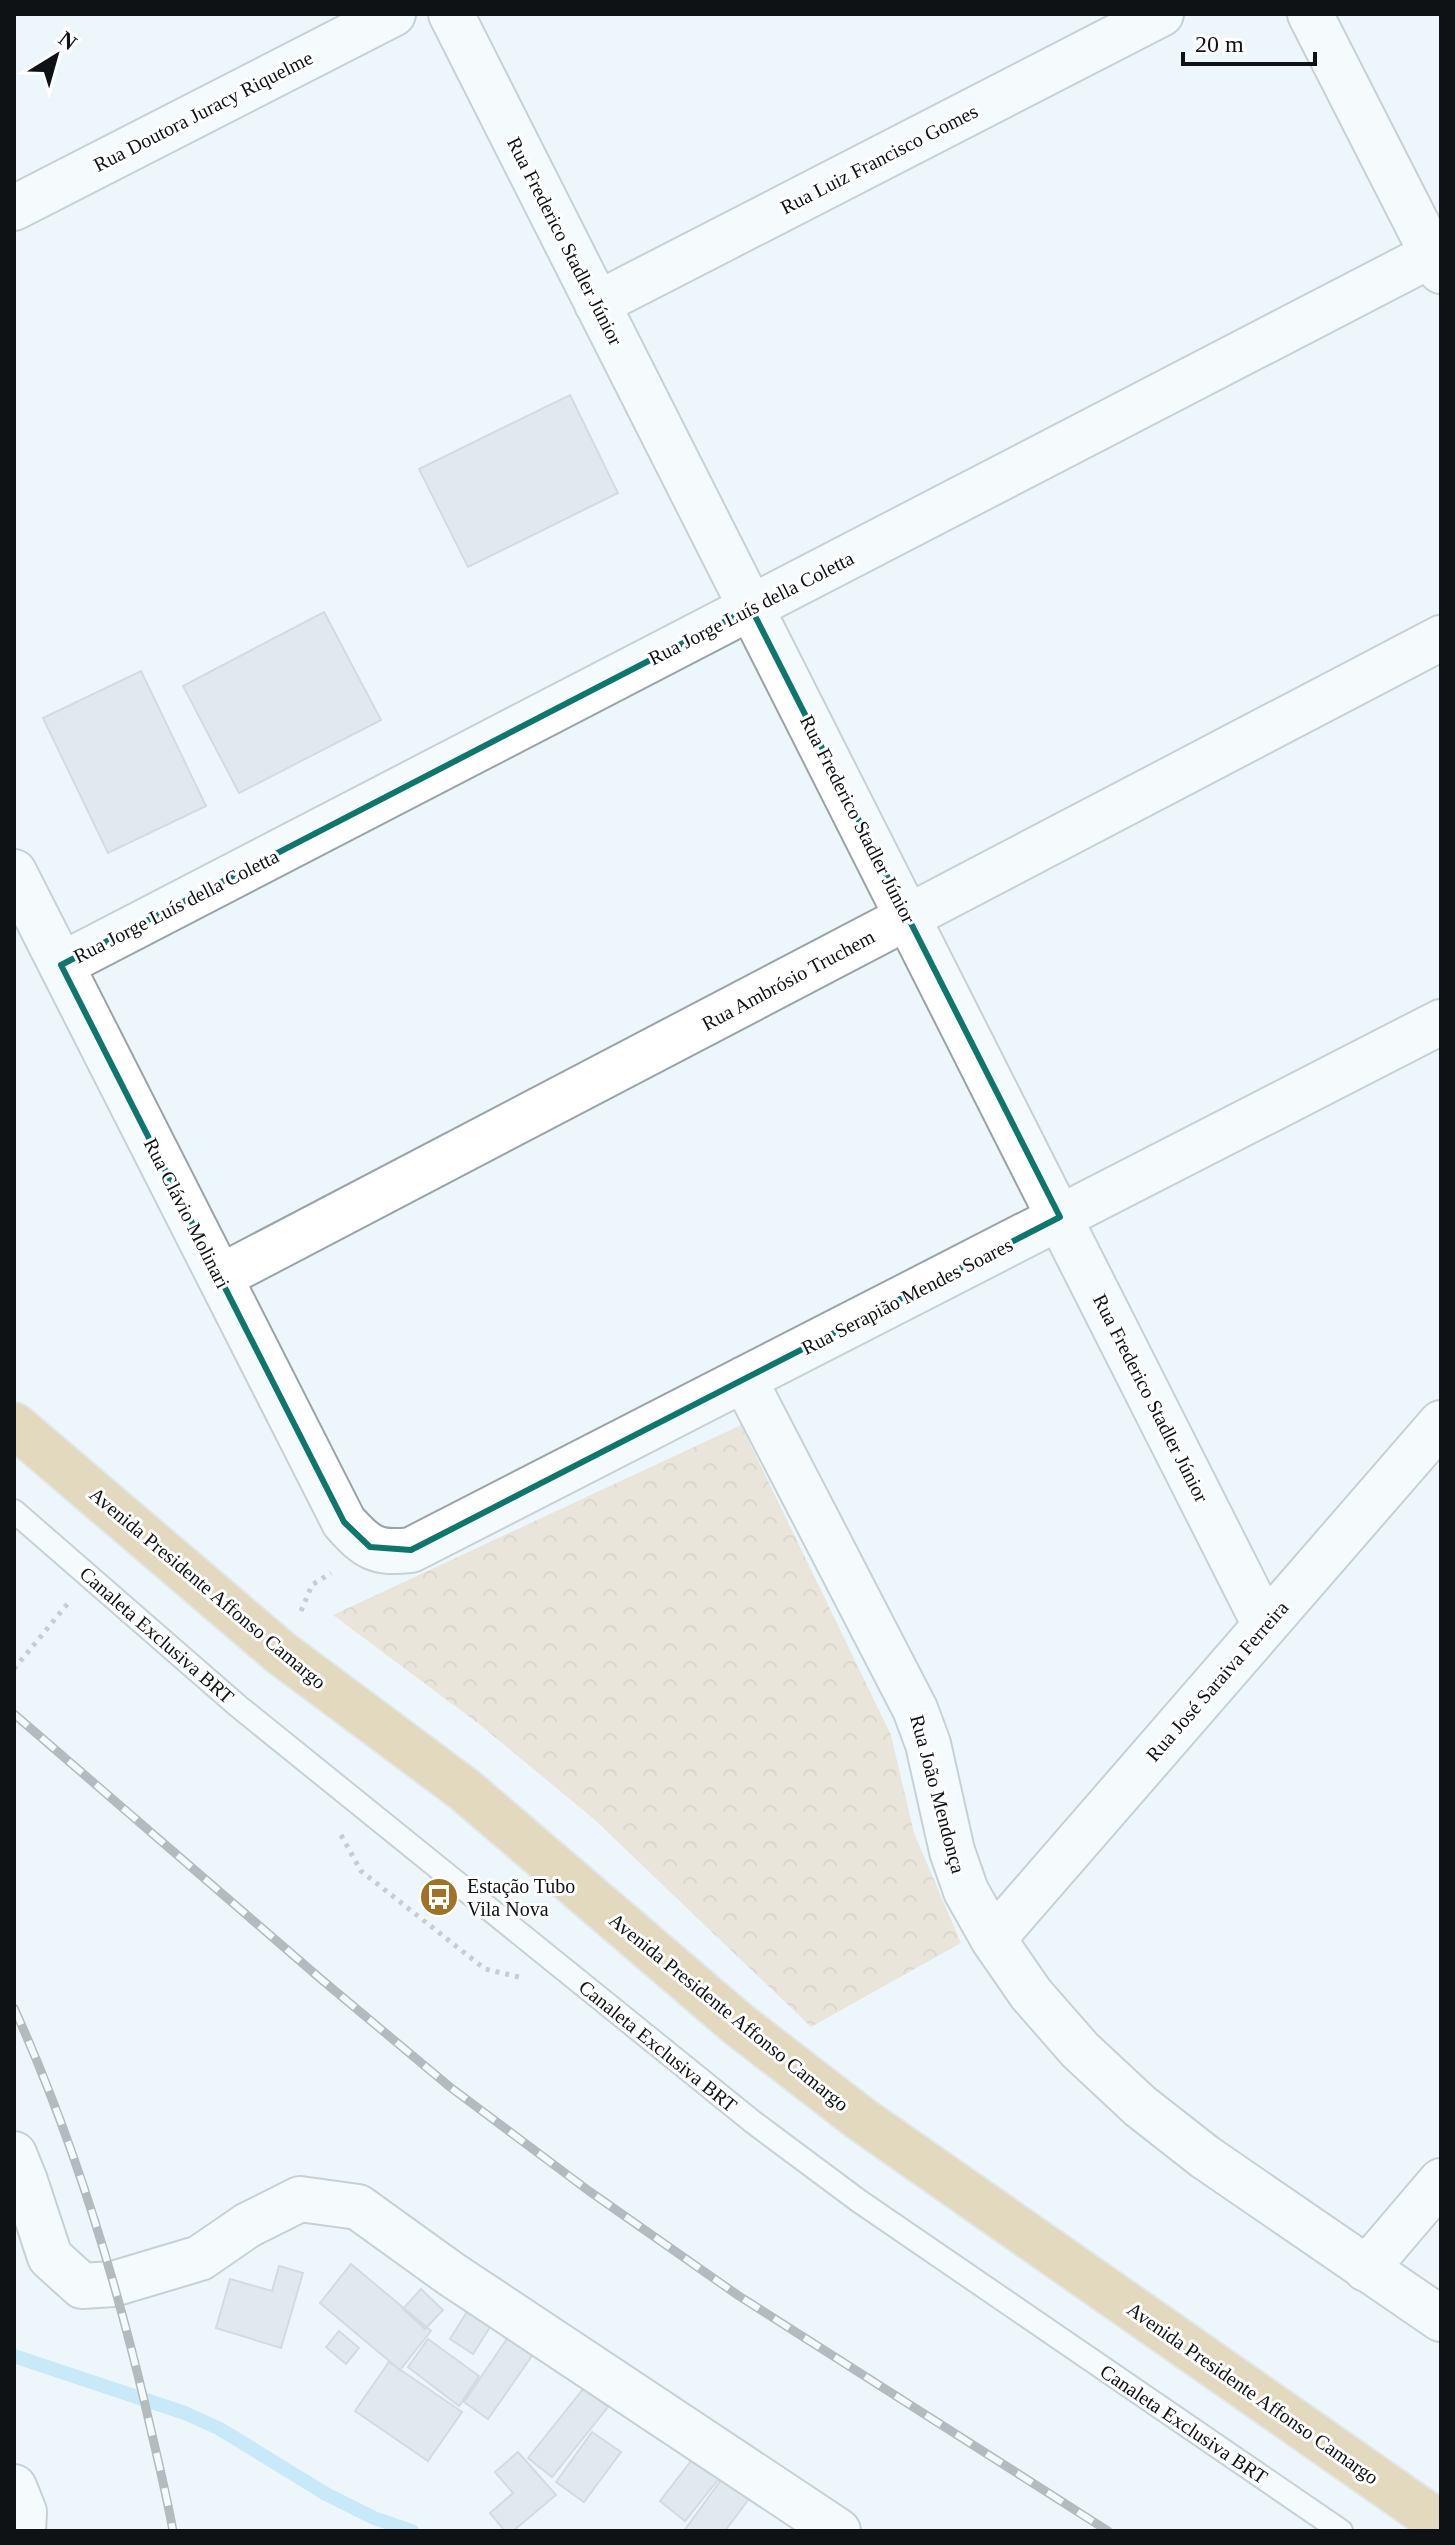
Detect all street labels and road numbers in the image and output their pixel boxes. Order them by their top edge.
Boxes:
street label: Rua Doutora Juracy Riquelme [90,46,317,177]
street label: Rua Luiz Francisco Gomes [777,100,981,218]
street label: Rua Frederico Stadler Júnior [503,133,627,349]
street label: Rua Jorge Luís della Coletta [645,547,858,670]
street label: Rua Frederico Stadler Júnior [796,711,920,927]
street label: Rua Jorge Luís della Coletta [70,845,283,968]
street label: Rua Ambrósio Truchem [698,925,878,1035]
street label: Rua Clávio Molinari [140,1134,235,1292]
street label: Rua Serapião Mendes Soares [798,1233,1017,1360]
street label: Rua Frederico Stadler Júnior [1089,1290,1213,1506]
street label: Avenida Presidente Affonso Camargo [85,1483,331,1694]
street label: Canaleta Exclusiva BRT [76,1562,238,1708]
street label: Rua José Saraiva Ferreira [1141,1596,1293,1766]
street label: Rua João Mendonça [905,1712,970,1876]
street label: Avenida Presidente Affonso Camargo [604,1909,853,2116]
street label: Canaleta Exclusiva BRT [575,1976,741,2116]
street label: Avenida Presidente Affonso Camargo [1123,2297,1383,2489]
street label: Canaleta Exclusiva BRT [1096,2360,1272,2488]

